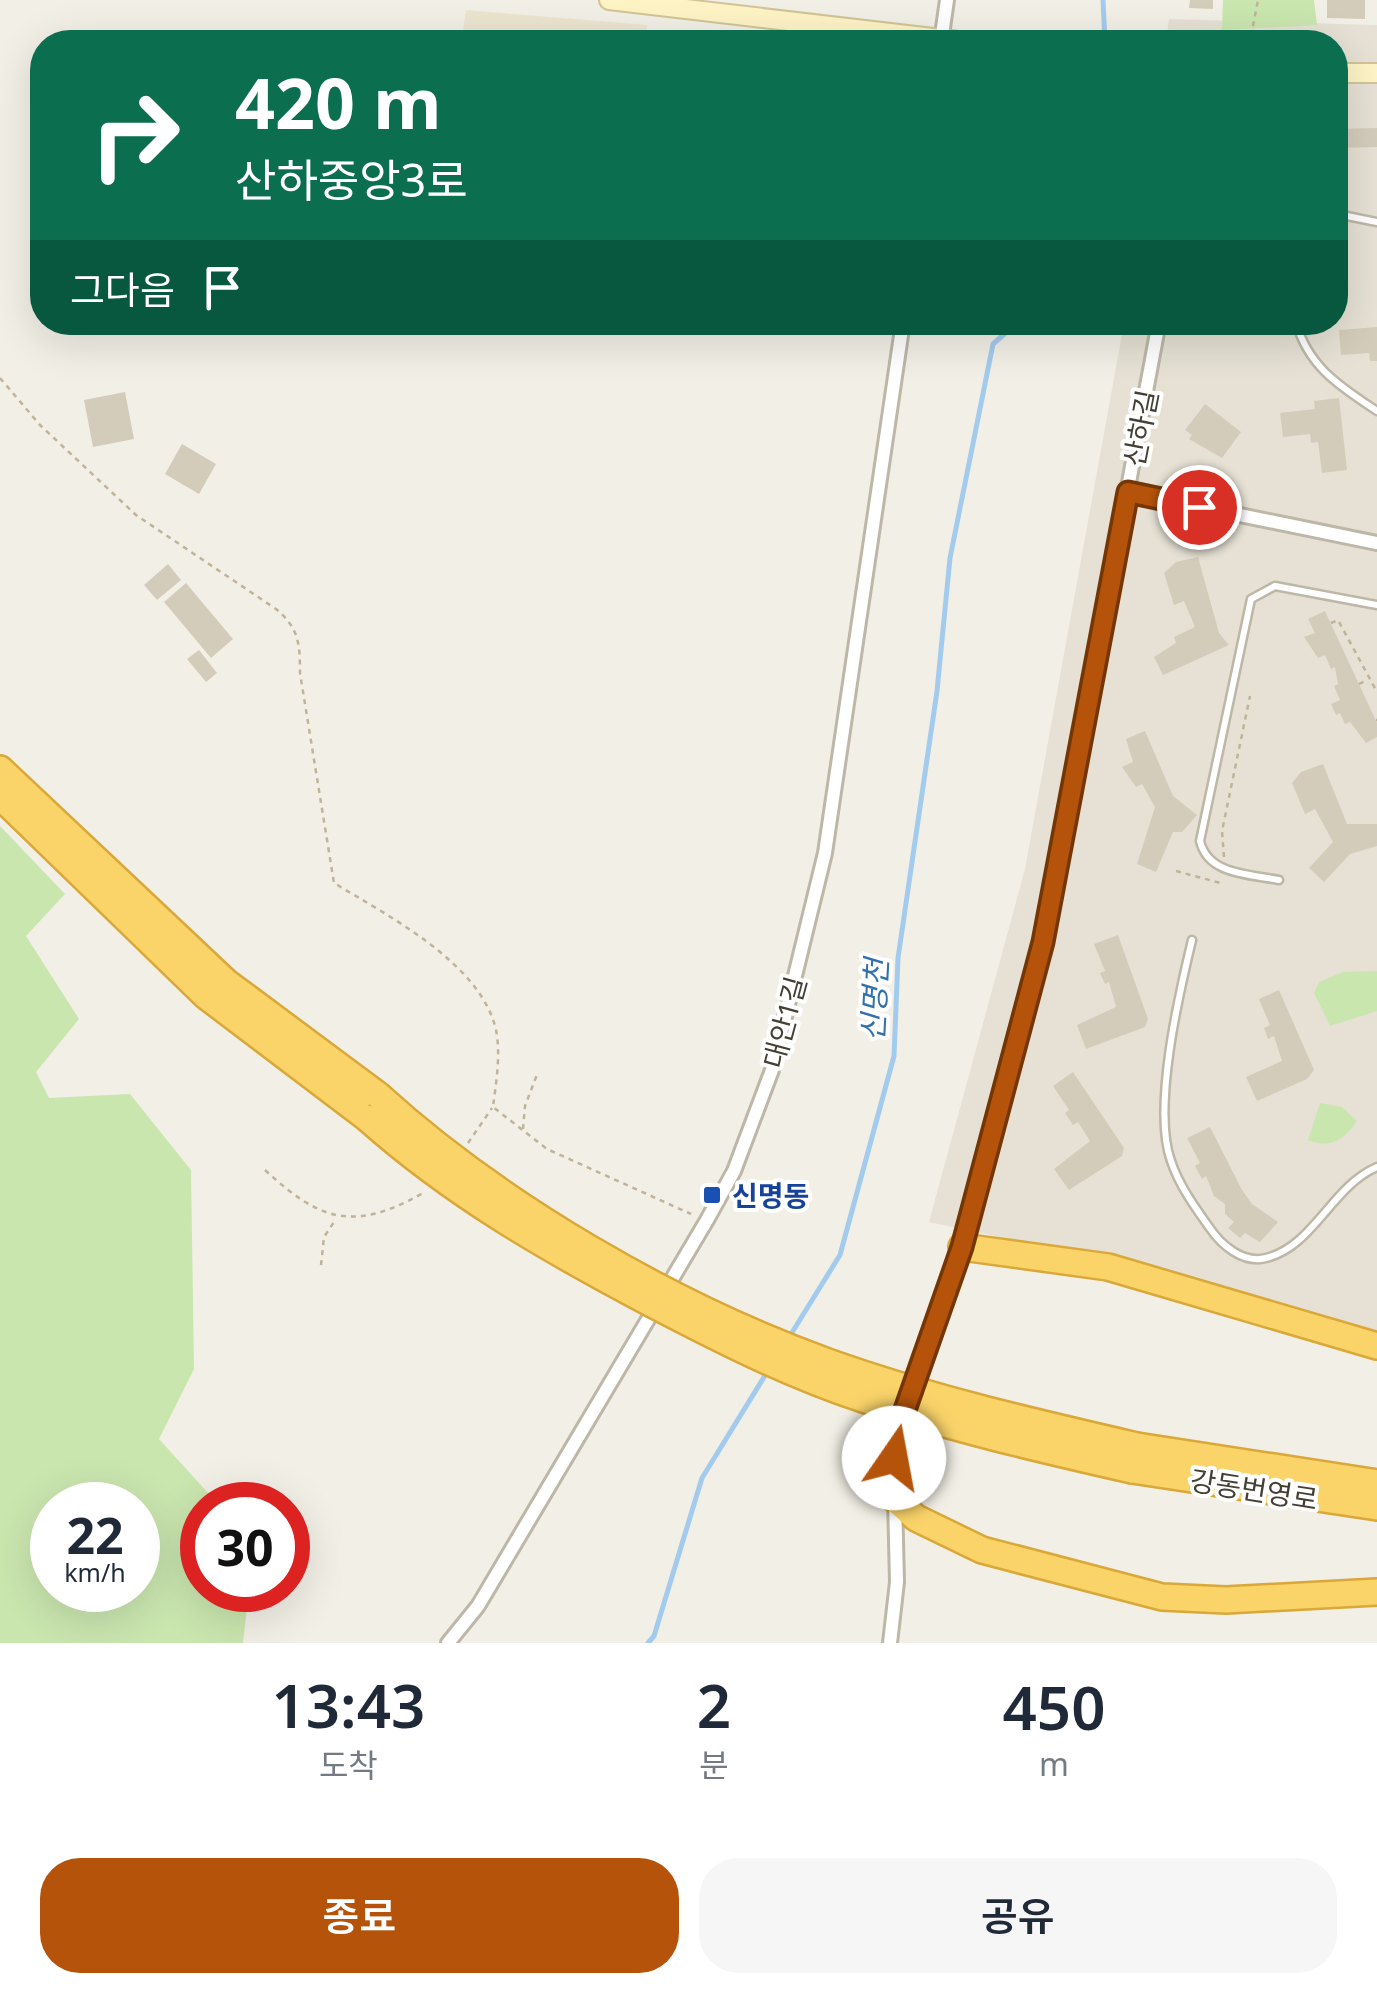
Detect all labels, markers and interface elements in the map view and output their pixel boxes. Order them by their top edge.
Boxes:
text: 420 m [235,54,442,150]
icon: right [70,70,200,200]
text: 산하중앙3로 [235,149,468,210]
icon: arrive [195,260,250,315]
text: 그다음 [70,263,175,315]
street label: 산하길 [1114,386,1166,470]
pin [1157,465,1242,550]
icon: arrive [1172,480,1227,535]
water label: 신명천 [851,954,897,1042]
street label: 대안1길 [754,972,814,1072]
place label: 신명동 [732,1176,809,1214]
marker: 신명동 [701,1184,723,1206]
position arrow [842,1406,946,1510]
street label: 강동번영로 [1187,1460,1321,1518]
speed limit sign: 30 [180,1482,310,1612]
text: 22 [66,1501,124,1569]
text: km/h [64,1555,126,1589]
text: 13:43 [271,1664,425,1746]
text: 2 [697,1664,731,1746]
text: 450 [1003,1666,1106,1748]
text: m [1039,1742,1069,1785]
text: 도착 [319,1743,378,1786]
text: 분 [699,1743,729,1786]
button: 종료 [40,1858,679,1973]
button: 공유 [699,1858,1337,1973]

